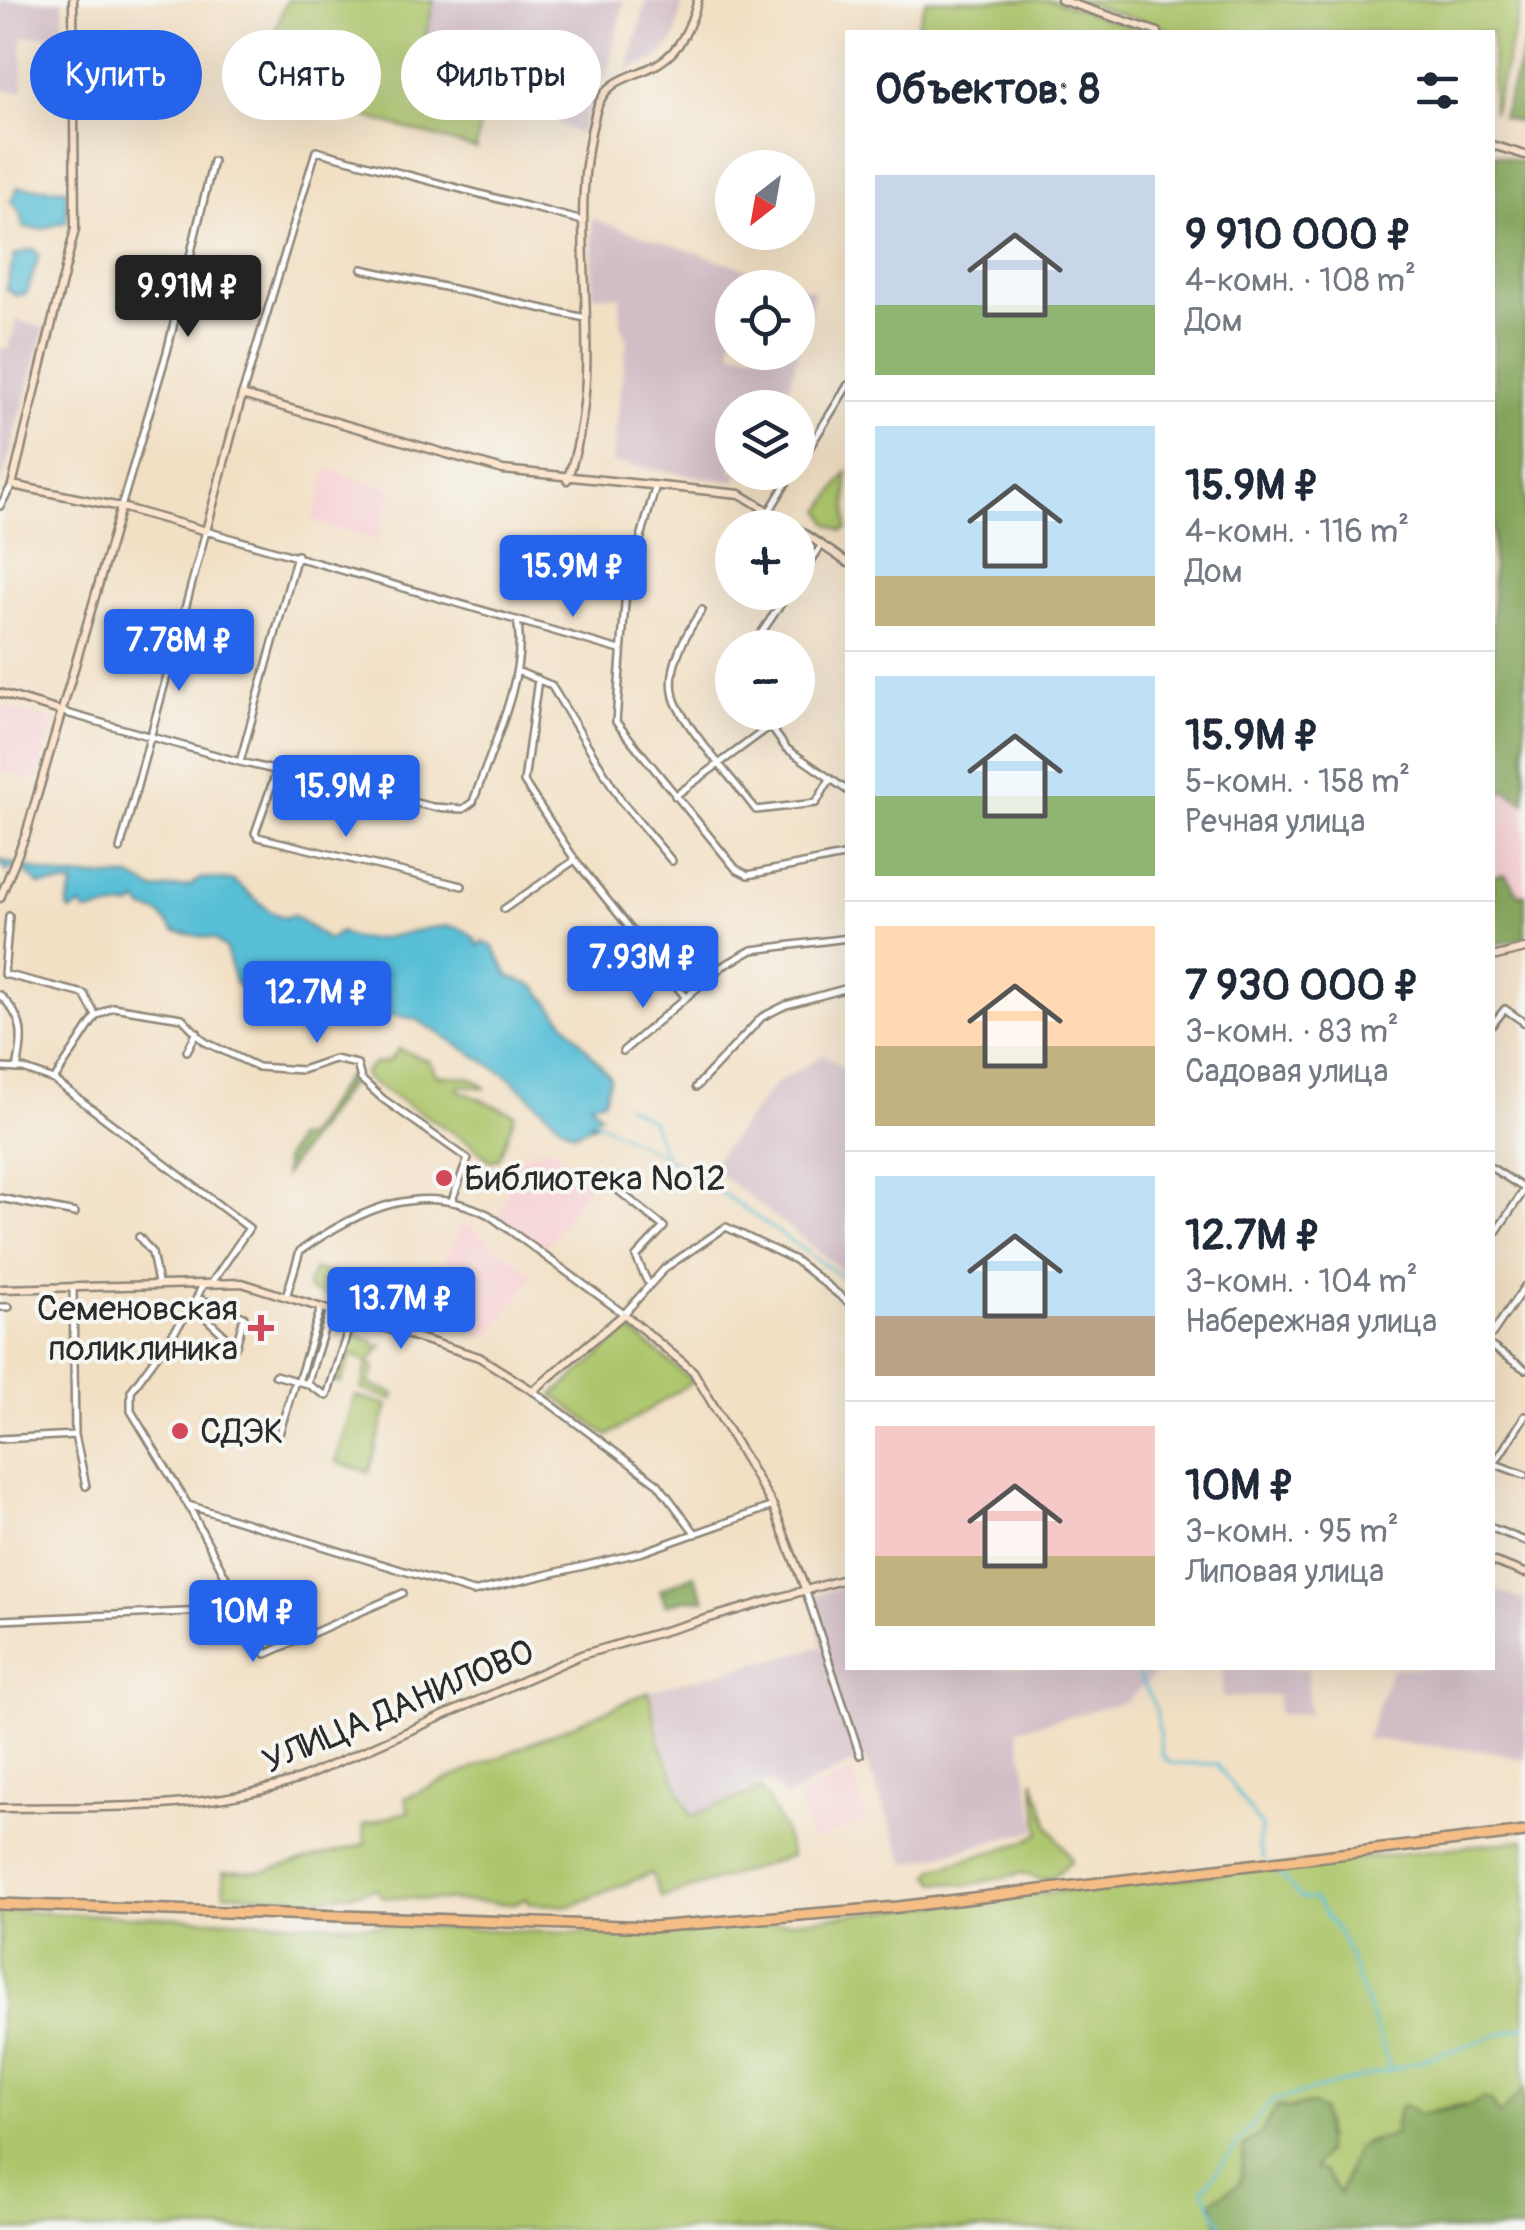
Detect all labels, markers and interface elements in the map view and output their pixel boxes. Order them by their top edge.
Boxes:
chip: Купить [30,30,202,120]
chip: Снять [222,30,381,120]
chip: Фильтры [401,30,601,120]
icon: filters [1410,63,1465,118]
text: Объектов: 8 [875,64,1100,116]
north arrow [715,150,815,250]
map controls [715,150,815,730]
text: 9 910 000 ₽ [1185,209,1412,261]
icon: home [955,215,1075,335]
pin: 9.91M ₽ [96,255,280,340]
text: 4-комн. · 108 m² [1185,261,1416,301]
text: 9.91M ₽ [137,267,239,307]
button: locate [715,270,815,370]
text: Дом [1185,301,1242,341]
button: layers [715,390,815,490]
text: 15.9M ₽ [1185,460,1320,512]
icon: home [955,466,1075,586]
button: + [715,510,815,610]
text: 4-комн. · 116 m² [1185,512,1409,552]
pin: 15.9M ₽ [481,535,665,620]
text: 15.9M ₽ [522,547,624,587]
text: Дом [1185,552,1242,592]
pin: 7.78M ₽ [87,609,271,694]
text: 7.78M ₽ [126,621,232,661]
button: − [715,630,815,730]
text: 15.9M ₽ [1185,710,1320,762]
icon: home [955,716,1075,836]
pin: 15.9M ₽ [254,755,438,840]
text: 5-комн. · 158 m² [1185,762,1410,802]
text: 15.9M ₽ [295,767,397,807]
text: Речная улица [1185,802,1365,842]
pin: 7.93M ₽ [551,926,735,1011]
text: 7.93M ₽ [589,938,697,978]
text: 7 930 000 ₽ [1185,960,1420,1012]
pin: 12.7M ₽ [225,961,409,1046]
icon: home [955,966,1075,1086]
text: 12.7M ₽ [265,973,369,1013]
text: 3-комн. · 83 m² [1185,1012,1399,1052]
text: Садовая улица [1185,1052,1388,1092]
place label: Библиотека №12 [464,1157,726,1201]
marker: Библиотека №12 [433,1167,455,1189]
text: 12.7M ₽ [1185,1210,1321,1262]
icon: home [955,1216,1075,1336]
text: 3-комн. · 104 m² [1185,1262,1418,1302]
pin: 13.7M ₽ [309,1267,493,1352]
text: 13.7M ₽ [349,1279,453,1319]
place label: Семеновская поликлиника [37,1287,238,1371]
text: Набережная улица [1185,1302,1437,1342]
marker: Семеновская поликлиника [248,1315,274,1341]
place label: СДЭК [200,1410,284,1454]
marker: СДЭК [169,1420,191,1442]
text: 10M ₽ [1185,1460,1295,1512]
icon: home [955,1466,1075,1586]
text: 3-комн. · 95 m² [1185,1512,1399,1552]
text: Липовая улица [1185,1552,1384,1592]
pin: 10M ₽ [183,1580,323,1665]
text: 10M ₽ [211,1592,295,1632]
street label: УЛИЦА ДАНИЛОВО [256,1630,541,1784]

